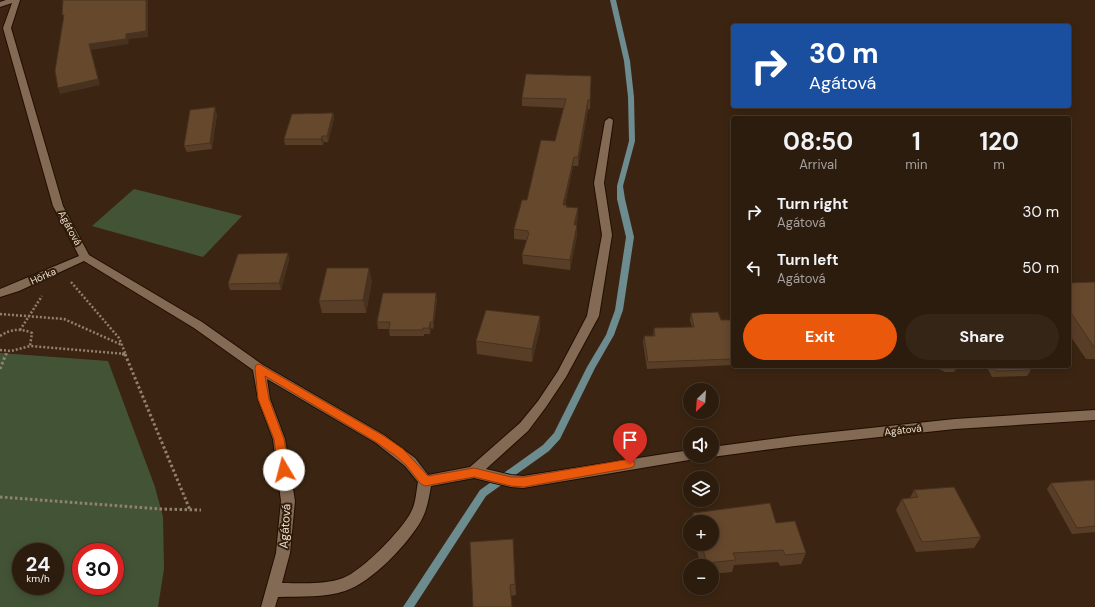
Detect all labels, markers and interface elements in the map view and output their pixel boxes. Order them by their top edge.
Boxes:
text: 30 m [809,35,879,72]
icon: right [743,40,795,92]
text: Agátová [809,71,876,95]
text: 08:50 [783,126,853,157]
text: 1 [912,126,921,157]
text: 120 [979,126,1019,157]
text: Arrival [799,156,837,173]
text: min [905,156,927,173]
text: m [993,156,1005,173]
text: Turn right [777,194,848,214]
icon: right [743,201,765,223]
text: 30 m [1023,202,1059,222]
street label: Agátová [55,208,85,248]
text: Agátová [777,214,826,231]
text: Turn left [777,250,838,270]
icon: left [743,257,765,279]
text: 50 m [1022,258,1059,278]
street label: Hôrka [28,265,58,287]
text: Agátová [777,270,826,287]
button: Exit [743,314,897,360]
button: Share [905,314,1059,360]
north arrow [683,383,719,419]
map controls [683,383,719,595]
street label: Agátová [884,422,922,438]
pin [613,423,647,464]
button: sound [683,427,719,463]
icon: arrive [619,429,641,451]
position arrow [263,449,305,491]
button: layers [683,471,719,507]
street label: Agátová [275,503,295,549]
button: + [683,515,719,551]
speed limit sign: 30 [72,543,124,595]
text: 24 [26,551,50,577]
button: − [683,559,719,595]
text: km/h [26,572,50,585]

